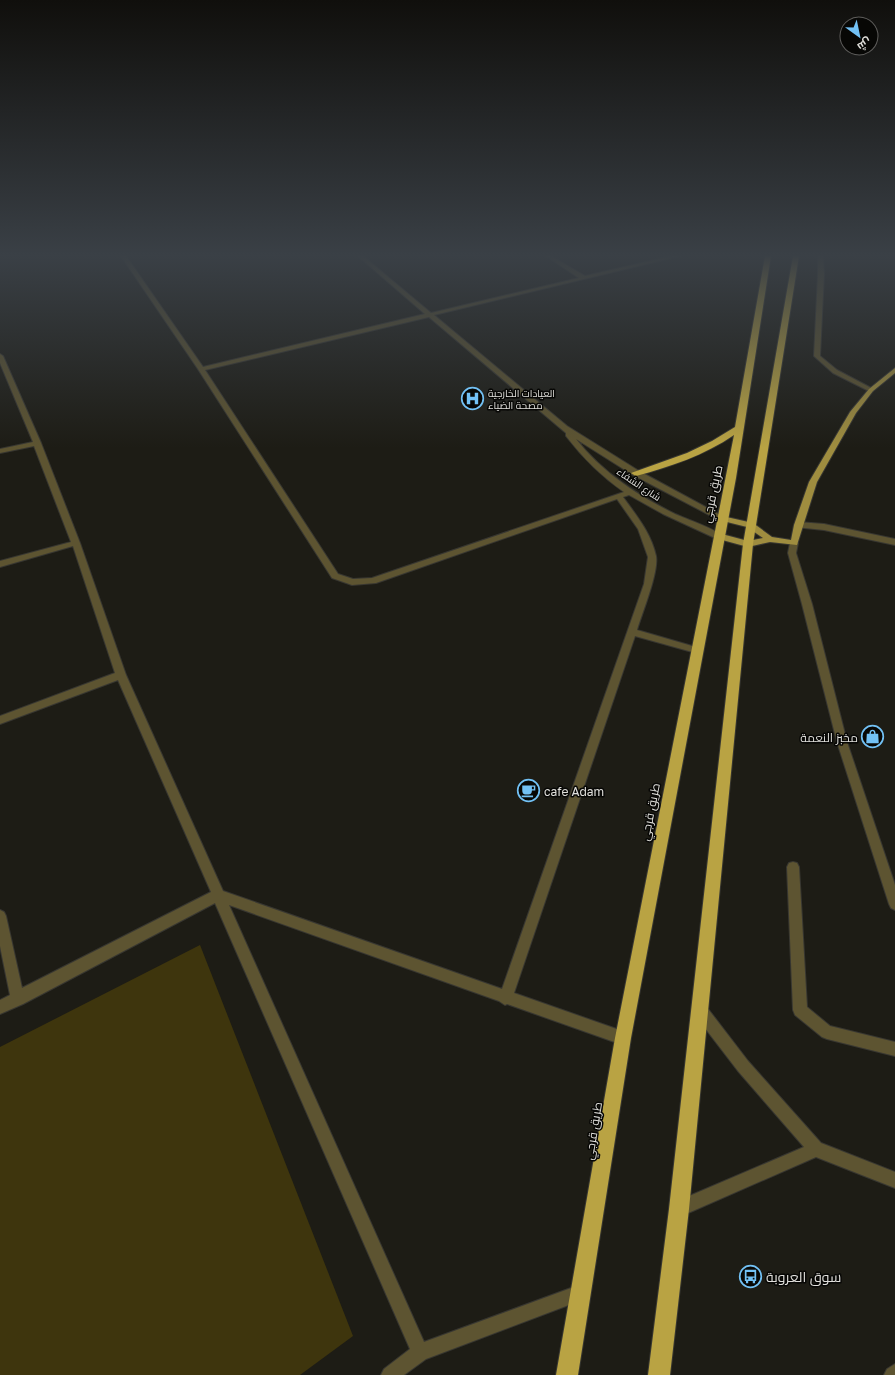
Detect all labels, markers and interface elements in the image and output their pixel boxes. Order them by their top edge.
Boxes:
north arrow [839,16,879,56]
text: ش [855,35,874,54]
hospital icon: العيادات الخارجية مصحة الضياء [460,386,486,412]
place label: العيادات الخارجية مصحة الضياء [488,387,555,411]
street label: طريق قرجي [699,464,728,525]
street label: شارع الشفاء [614,465,663,504]
shop icon: مخبز النعمة [860,724,886,750]
place label: مخبز النعمة [800,730,858,745]
cafe icon: cafe Adam [515,778,541,804]
street label: طريق قرجي [637,782,666,843]
place label: cafe Adam [544,784,604,799]
street label: طريق قرجي [581,1101,608,1162]
bus stop icon: سوق العروبة [737,1263,763,1289]
place label: سوق العروبة [766,1268,841,1286]

